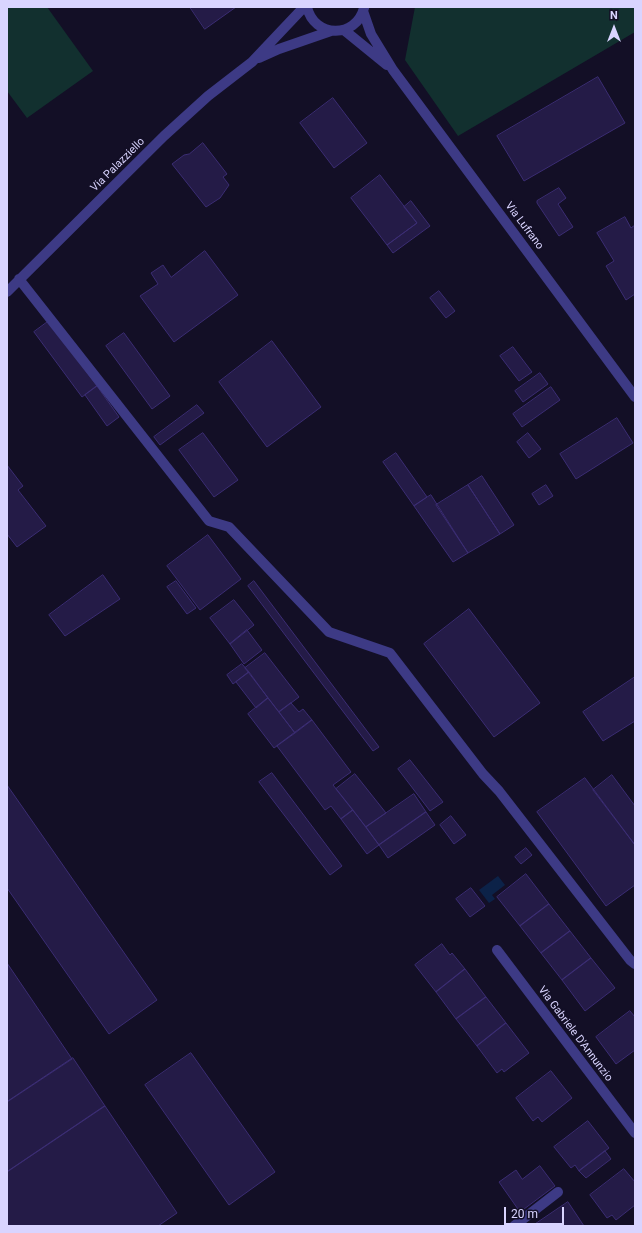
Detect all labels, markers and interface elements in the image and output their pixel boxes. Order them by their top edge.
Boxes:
north arrow [594,8,634,48]
text: N [610,9,618,22]
street label: Via Palazziello [88,135,148,195]
street label: Via Lufrano [502,200,546,252]
street label: Via Gabriele D'Annunzio [535,984,615,1084]
scale bar [506,1199,566,1225]
text: 20 m [511,1207,538,1221]

